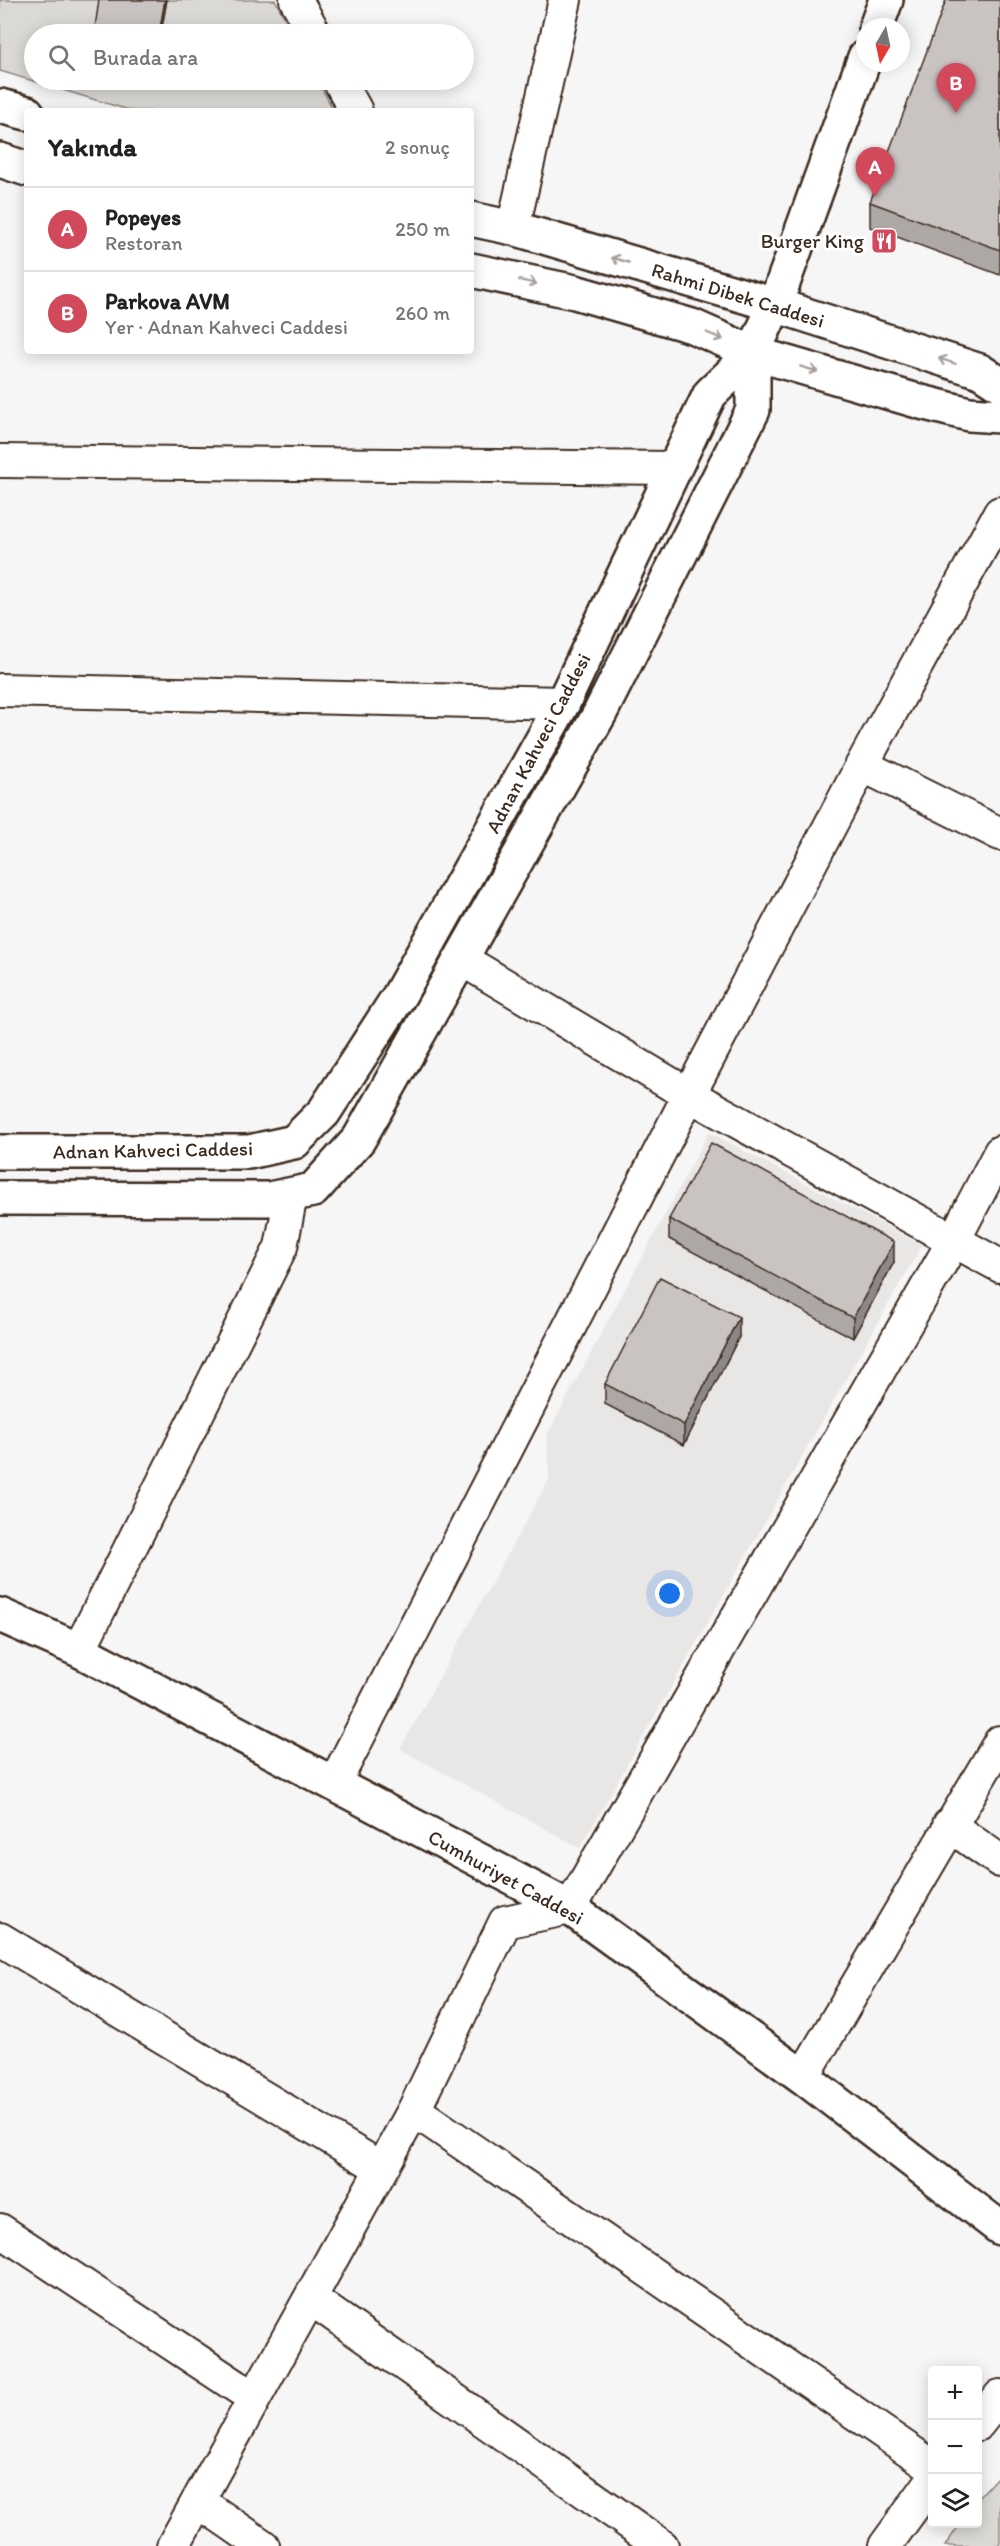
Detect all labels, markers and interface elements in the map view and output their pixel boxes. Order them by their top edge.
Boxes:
north arrow [856,18,910,72]
search box [24,24,474,90]
icon: search [45,41,78,74]
text: Burada ara [93,44,198,71]
pin: B [936,63,976,113]
text: Yakında [48,131,137,163]
text: 2 sonuç [385,135,450,159]
pin: A [856,148,894,197]
text: Popeyes [105,204,181,231]
text: A [61,217,74,241]
text: 250 m [395,217,450,241]
restaurant icon: Burger King [869,226,899,256]
place label: Burger King [761,229,865,253]
text: Restoran [105,231,183,255]
one-way arrow [611,254,630,265]
street label: Rahmi Dibek Caddesi [649,257,827,333]
one-way arrow [518,277,538,288]
text: Parkova AVM [105,288,230,315]
text: B [61,301,74,325]
text: 260 m [395,301,450,325]
text: Yer · Adnan Kahveci Caddesi [105,315,348,339]
one-way arrow [706,331,724,342]
one-way arrow [938,354,957,365]
one-way arrow [799,364,818,375]
street label: Adnan Kahveci Caddesi [480,649,596,837]
street label: Adnan Kahveci Caddesi [53,1136,253,1164]
your location [655,1579,684,1608]
street label: Cumhuriyet Caddesi [424,1824,588,1930]
map controls [928,2366,982,2528]
button: + [928,2366,982,2420]
button: − [928,2420,982,2474]
button: layers [928,2474,982,2528]

